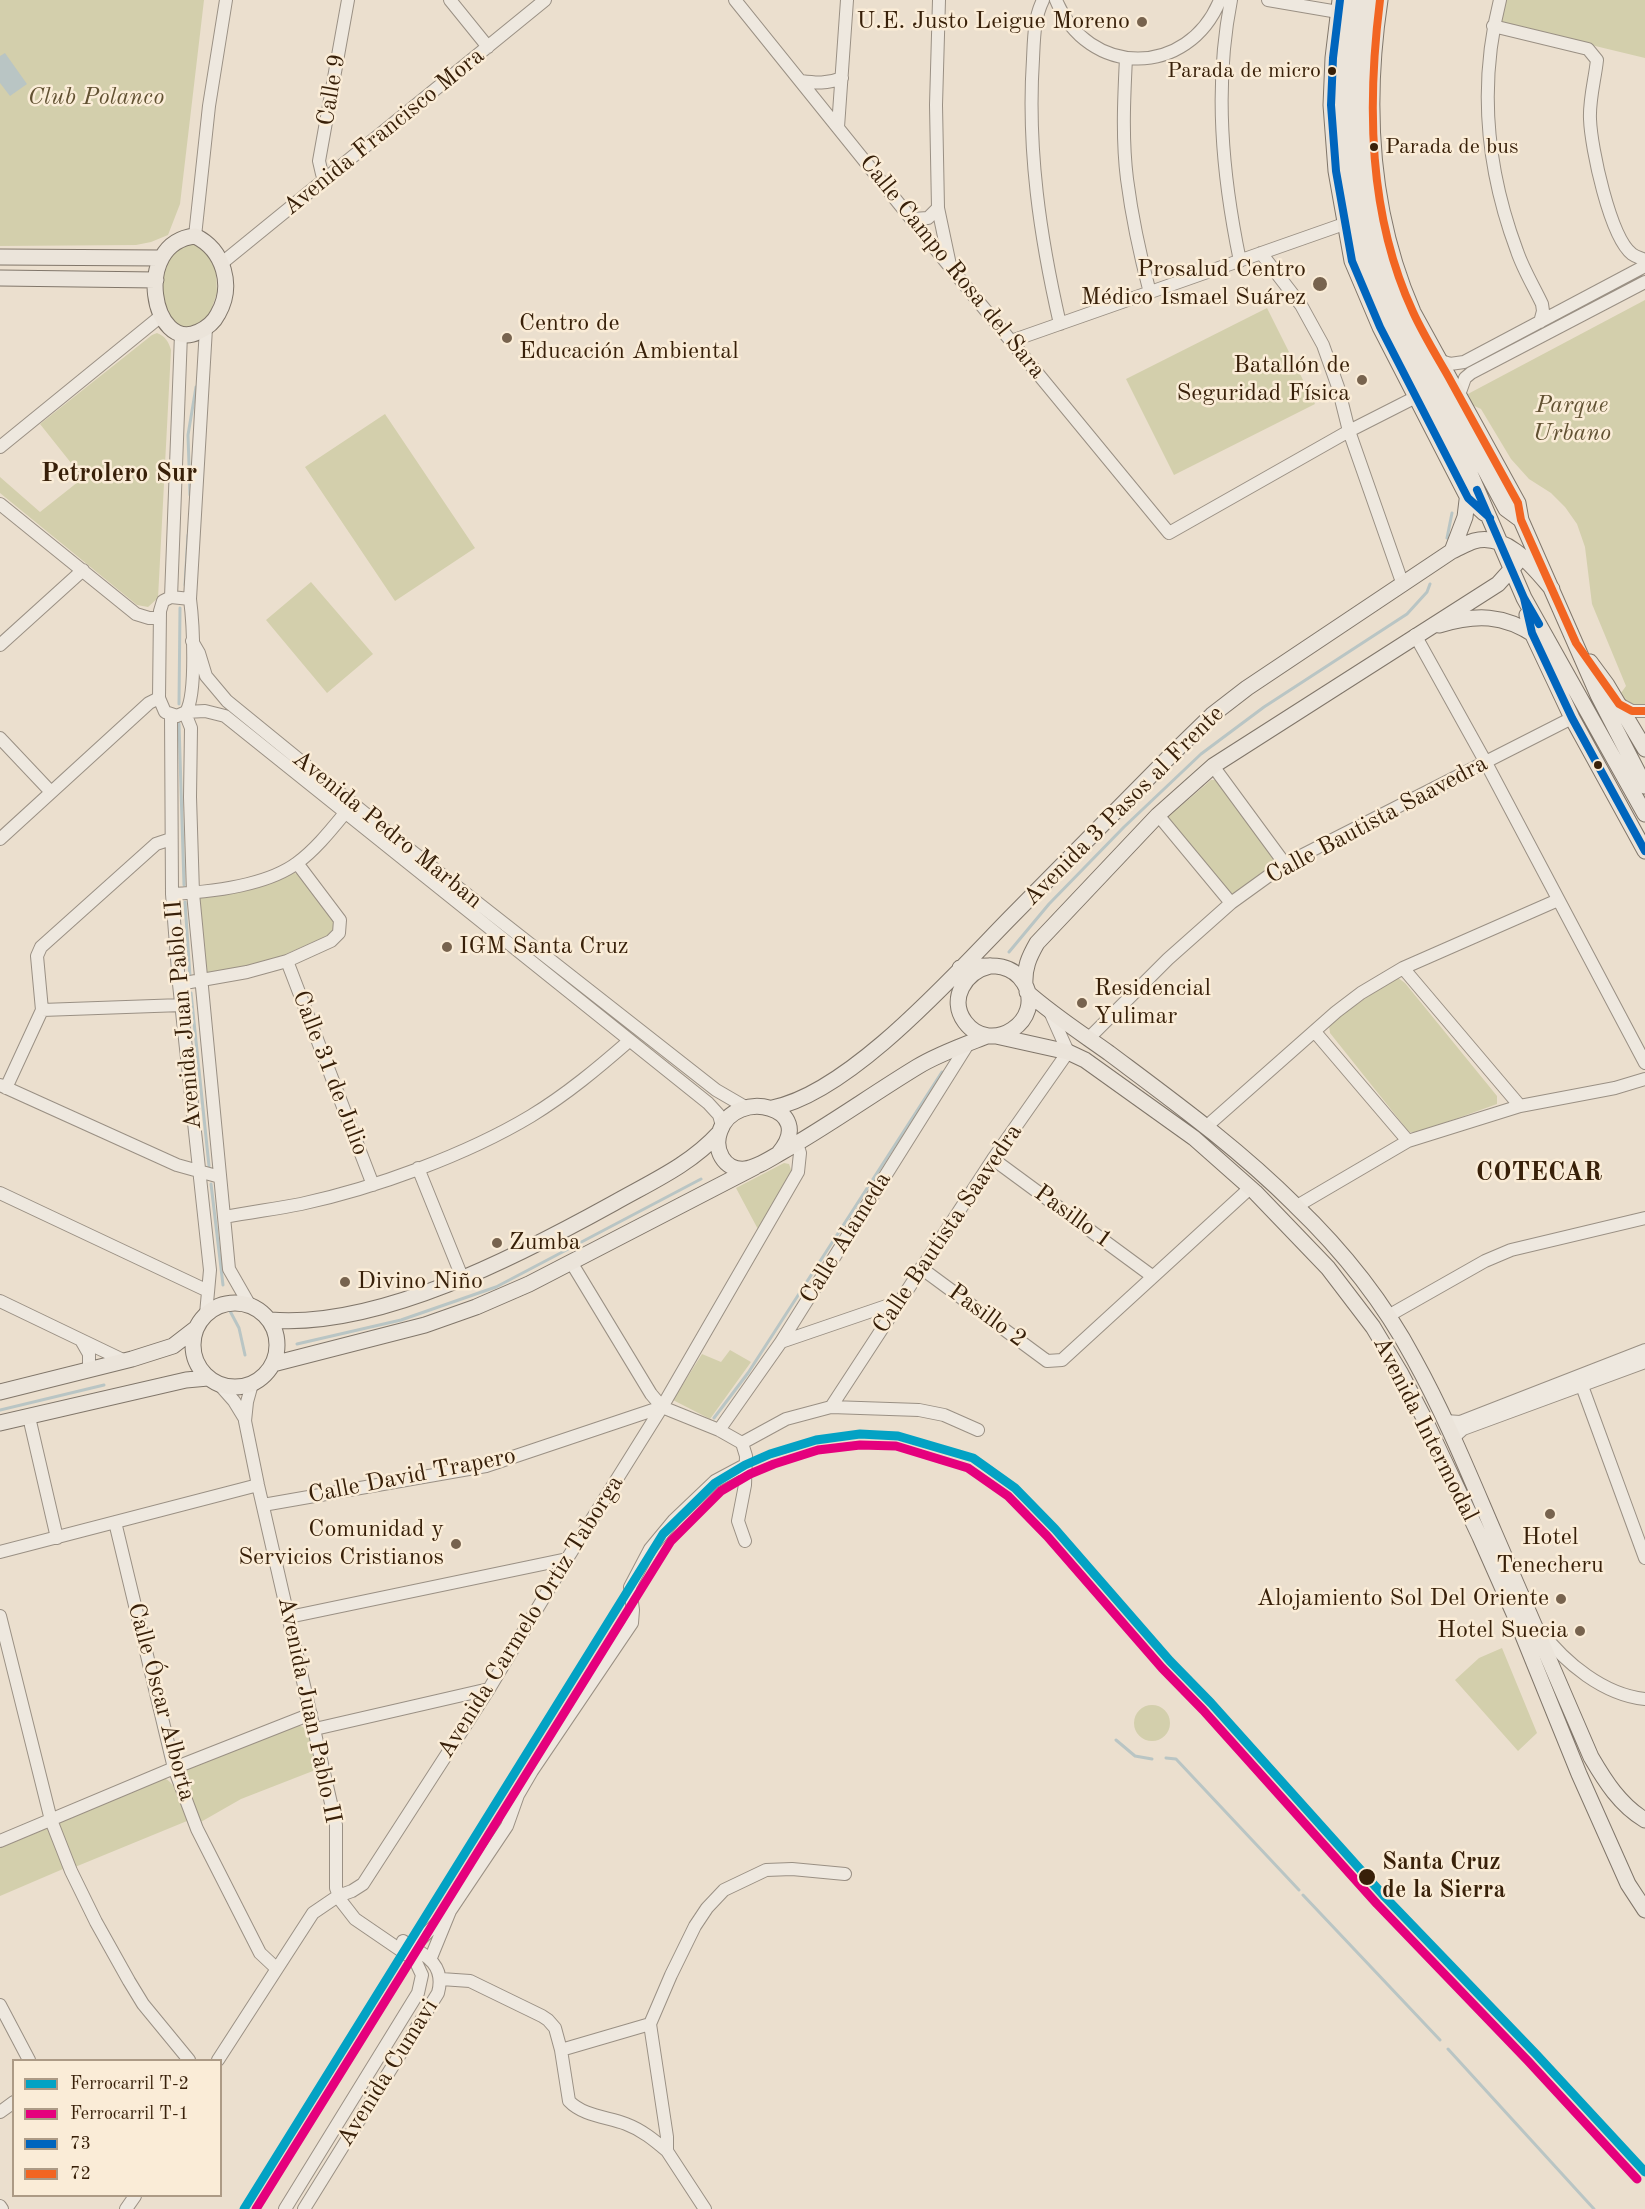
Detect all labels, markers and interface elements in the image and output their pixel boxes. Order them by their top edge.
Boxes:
place label: U.E. Justo Leigue Moreno [856,8,1130,36]
marker: U.E. Justo Leigue Moreno [1135,15,1149,29]
street label: Avenida Francisco Mora [277,42,491,222]
street label: Calle 9 [312,52,352,128]
place label: Parada de micro [1167,58,1321,84]
marker: Parada de micro [1326,65,1338,77]
park label: Club Polanco [28,84,164,112]
place label: Parada de bus [1385,134,1519,160]
marker: Parada de bus [1368,141,1380,153]
street label: Calle Campo Rosa del Sara [853,149,1051,385]
place label: Prosalud Centro Médico Ismael Suárez [1081,256,1306,312]
marker: Prosalud Centro Médico Ismael Suárez [1311,275,1329,293]
place label: Centro de Educación Ambiental [519,310,739,366]
marker: Centro de Educación Ambiental [500,331,514,345]
place label: Batallón de Seguridad Física [1176,352,1350,408]
marker: Batallón de Seguridad Física [1355,373,1369,387]
park label: Parque Urbano [1533,392,1611,448]
district label: Petrolero Sur [41,458,197,490]
street label: Avenida 3 Pasos al Frente [1018,700,1230,912]
street label: Avenida Pedro Marban [286,745,488,915]
street label: Calle Bautista Saavedra [1261,749,1493,891]
unlabelled marker [1592,759,1604,771]
street label: Avenida Juan Pablo II [160,899,208,1131]
place label: IGM Santa Cruz [459,933,629,961]
marker: IGM Santa Cruz [440,940,454,954]
place label: Residencial Yulimar [1094,975,1211,1031]
street label: Calle 31 de Julio [285,987,375,1159]
marker: Residencial Yulimar [1075,996,1089,1010]
street label: Calle Bautista Saavedra [867,1119,1029,1339]
district label: COTECAR [1476,1157,1602,1189]
street label: Calle Alameda [794,1167,898,1309]
street label: Pasillo 1 [1028,1179,1118,1255]
place label: Zumba [509,1229,581,1257]
marker: Zumba [490,1236,504,1250]
place label: Divino Niño [357,1268,483,1296]
marker: Divino Niño [338,1275,352,1289]
street label: Pasillo 2 [942,1278,1032,1354]
street label: Avenida Intermodal [1366,1332,1484,1526]
street label: Calle David Trapero [306,1442,518,1510]
street label: Avenida Carmelo Ortiz Taborga [432,1470,630,1764]
marker: Hotel Tenecheru [1543,1507,1557,1521]
place label: Comunidad y Servicios Cristianos [238,1516,444,1572]
place label: Hotel Tenecheru [1496,1524,1604,1580]
marker: Comunidad y Servicios Cristianos [449,1537,463,1551]
place label: Alojamiento Sol Del Oriente [1257,1585,1549,1613]
marker: Alojamiento Sol Del Oriente [1554,1592,1568,1606]
street label: Avenida Juan Pablo II [271,1594,347,1826]
street label: Calle Óscar Alborta [121,1600,201,1804]
place label: Hotel Suecia [1437,1617,1568,1645]
marker: Hotel Suecia [1573,1624,1587,1638]
place label: Santa Cruz de la Sierra [1382,1849,1506,1905]
marker: Santa Cruz de la Sierra [1357,1867,1377,1887]
street label: Avenida Cumavi [331,1994,445,2152]
legend [12,2059,222,2197]
text: Ferrocarril T-2 [70,2075,189,2093]
text: Ferrocarril T-1 [70,2105,189,2123]
text: 73 [70,2135,91,2153]
text: 72 [70,2165,91,2183]

